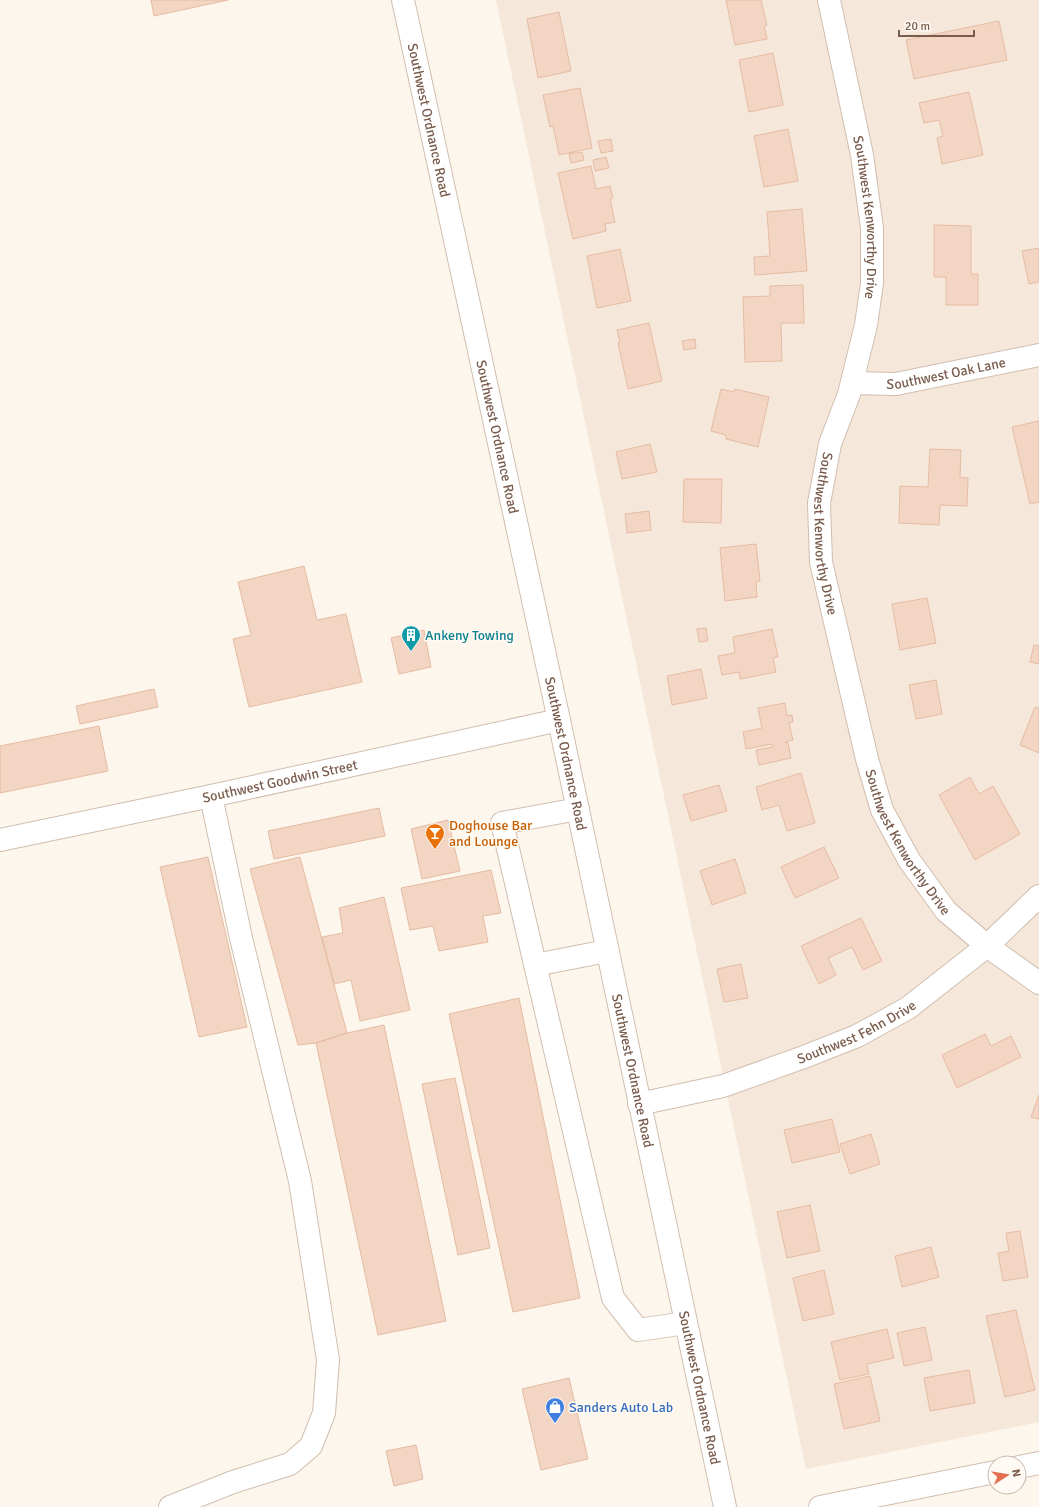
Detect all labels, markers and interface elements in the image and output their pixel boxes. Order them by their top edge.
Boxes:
scale bar [899,12,974,38]
text: 20 m [905,19,930,34]
street label: Southwest Ordnance Road [404,42,454,199]
street label: Southwest Kenworthy Drive [850,134,881,300]
street label: Southwest Oak Lane [886,353,1007,393]
street label: Southwest Ordnance Road [473,358,523,515]
street label: Southwest Kenworthy Drive [811,451,842,617]
building icon: Ankeny Towing [400,624,422,652]
place label: Ankeny Towing [425,627,514,644]
street label: Southwest Ordnance Road [541,675,591,832]
street label: Southwest Goodwin Street [201,756,359,806]
street label: Southwest Kenworthy Drive [862,767,955,918]
place label: Doghouse Bar and Lounge [449,817,533,850]
bar icon: Doghouse Bar and Lounge [424,822,446,850]
street label: Southwest Ordnance Road [608,992,657,1149]
street label: Southwest Fehn Drive [795,997,919,1067]
street label: Southwest Ordnance Road [675,1309,724,1466]
shop icon: Sanders Auto Lab [544,1396,566,1424]
place label: Sanders Auto Lab [569,1399,673,1416]
north arrow [987,1455,1027,1495]
text: N [1009,1468,1023,1478]

